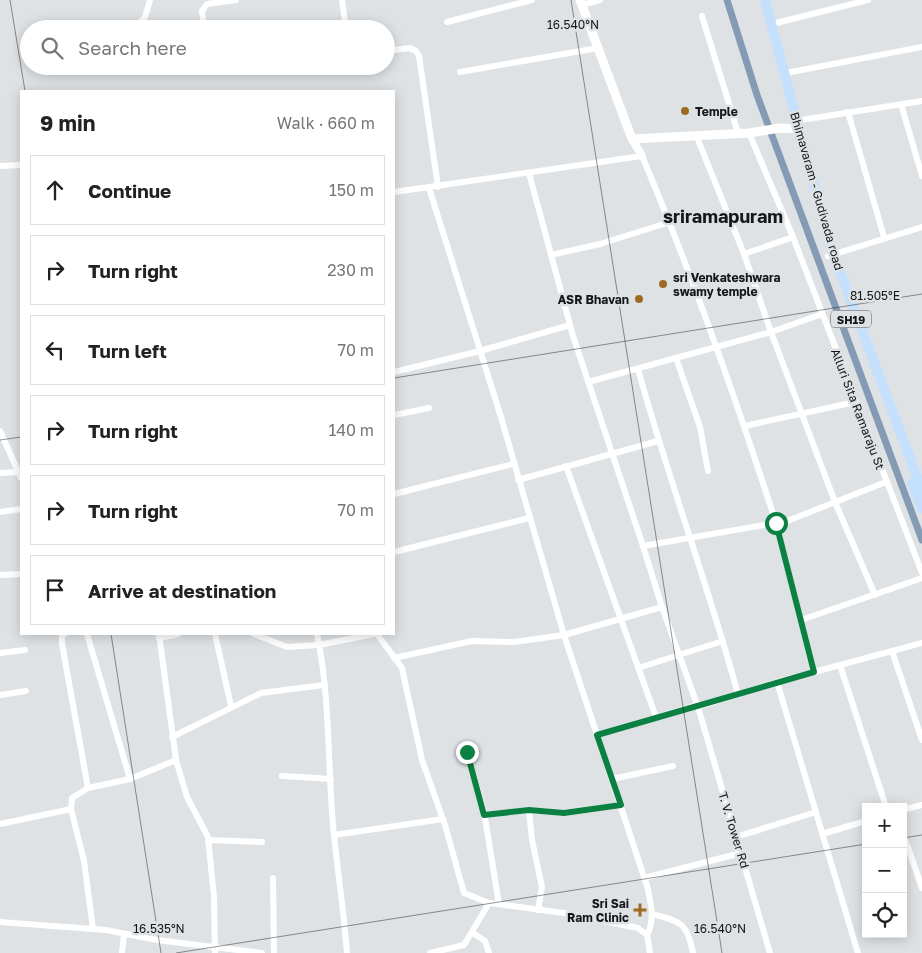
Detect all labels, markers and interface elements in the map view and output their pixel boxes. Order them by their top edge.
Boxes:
text: 16.540°N [547,17,599,32]
search box [20,20,395,75]
icon: search [38,34,66,62]
text: Search here [78,36,187,59]
place label: Temple [695,104,738,119]
marker: Temple [679,105,691,117]
text: 9 min [40,110,95,136]
street label: Bhimavaram - Gudivada road [787,110,847,272]
text: Walk · 660 m [277,113,375,133]
icon: ahead [41,176,69,204]
text: Continue [88,179,171,202]
text: 150 m [329,180,374,200]
district label: sriramapuram [663,205,783,227]
icon: right [41,256,69,284]
text: Turn right [88,259,178,282]
text: 230 m [327,260,374,280]
place label: sri Venkateshwara swamy temple [673,270,780,299]
marker: sri Venkateshwara swamy temple [657,278,669,290]
text: 81.505°E [850,288,900,303]
place label: ASR Bhavan [558,292,629,307]
marker: ASR Bhavan [633,293,645,305]
road number: SH19 [831,310,871,328]
icon: left [41,336,69,364]
text: Turn left [88,339,167,362]
text: 70 m [337,340,374,360]
street label: Alluri Sita Ramaraju St [828,346,888,472]
icon: right [41,416,69,444]
text: Turn right [88,419,178,442]
text: 140 m [328,420,374,440]
icon: right [41,496,69,524]
text: Turn right [88,499,178,522]
text: 70 m [337,500,374,520]
route start [765,512,788,535]
icon: arrive [41,576,69,604]
text: Arrive at destination [88,579,276,602]
route end [456,741,479,764]
street label: T. V. Tower Rd [715,790,753,870]
map controls [862,803,907,938]
button: + [862,803,907,848]
button: − [862,848,907,893]
button: locate [862,893,907,938]
place label: Sri Sai Ram Clinic [567,896,629,925]
marker: Sri Sai Ram Clinic [633,903,647,917]
text: 16.535°N [133,921,185,936]
text: 16.540°N [694,921,746,936]

